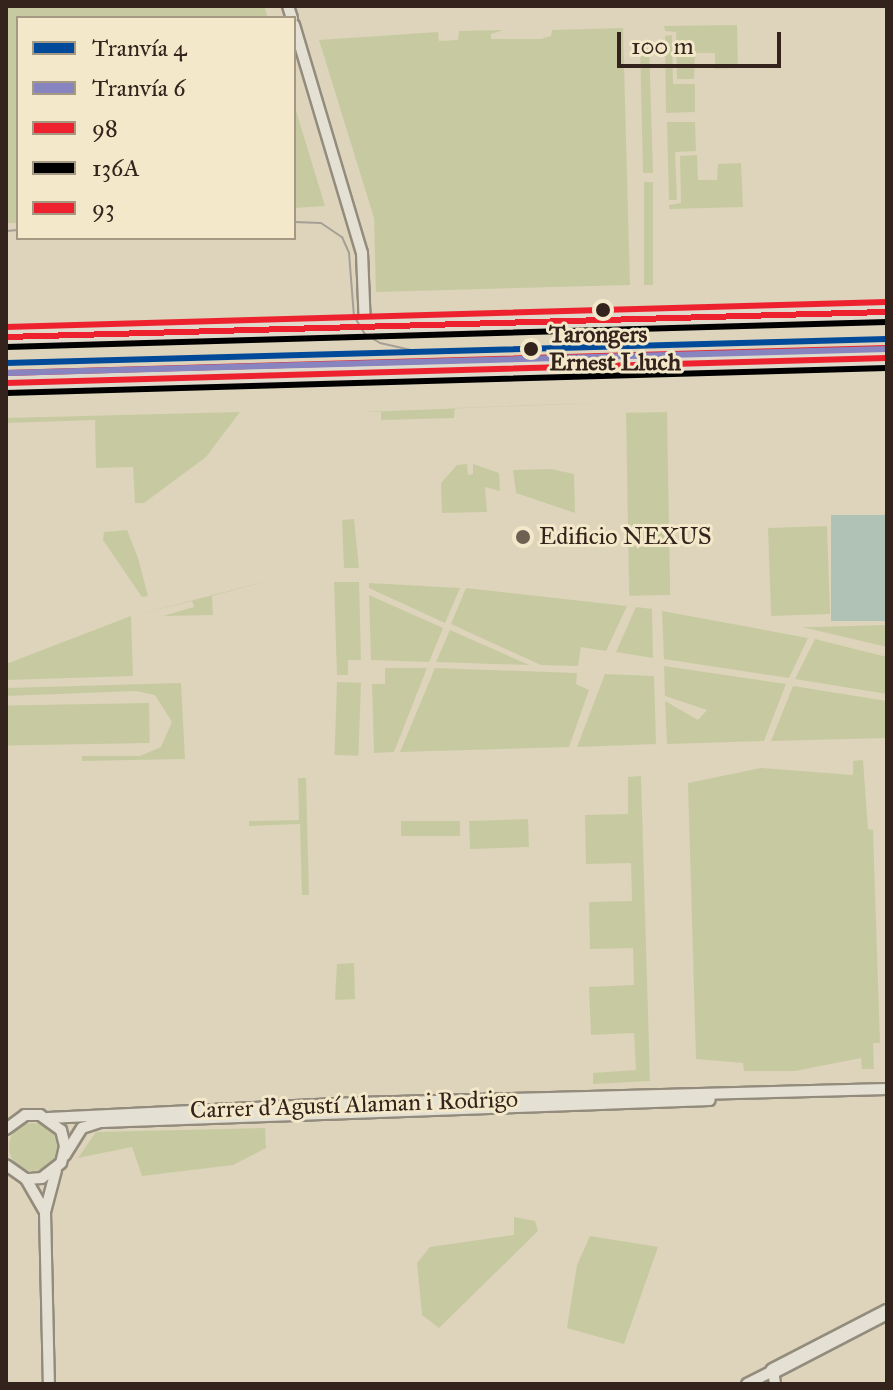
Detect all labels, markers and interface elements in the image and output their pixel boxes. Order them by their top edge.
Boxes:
legend [16,16,296,240]
scale bar [621,16,785,66]
text: 100 m [631,31,694,61]
text: Tranvía 4 [92,33,187,63]
text: Tranvía 6 [92,73,185,103]
text: 98 [92,113,118,143]
text: 136A [92,153,140,183]
text: 93 [92,193,115,223]
unlabelled marker [595,302,611,318]
place label: Tarongers Ernest Lluch [549,321,681,377]
marker: Tarongers Ernest Lluch [520,338,542,360]
place label: Edificio NEXUS [539,523,712,551]
marker: Edificio NEXUS [514,528,532,546]
street label: Carrer d'Agustí Alaman i Rodrigo [190,1085,518,1125]

